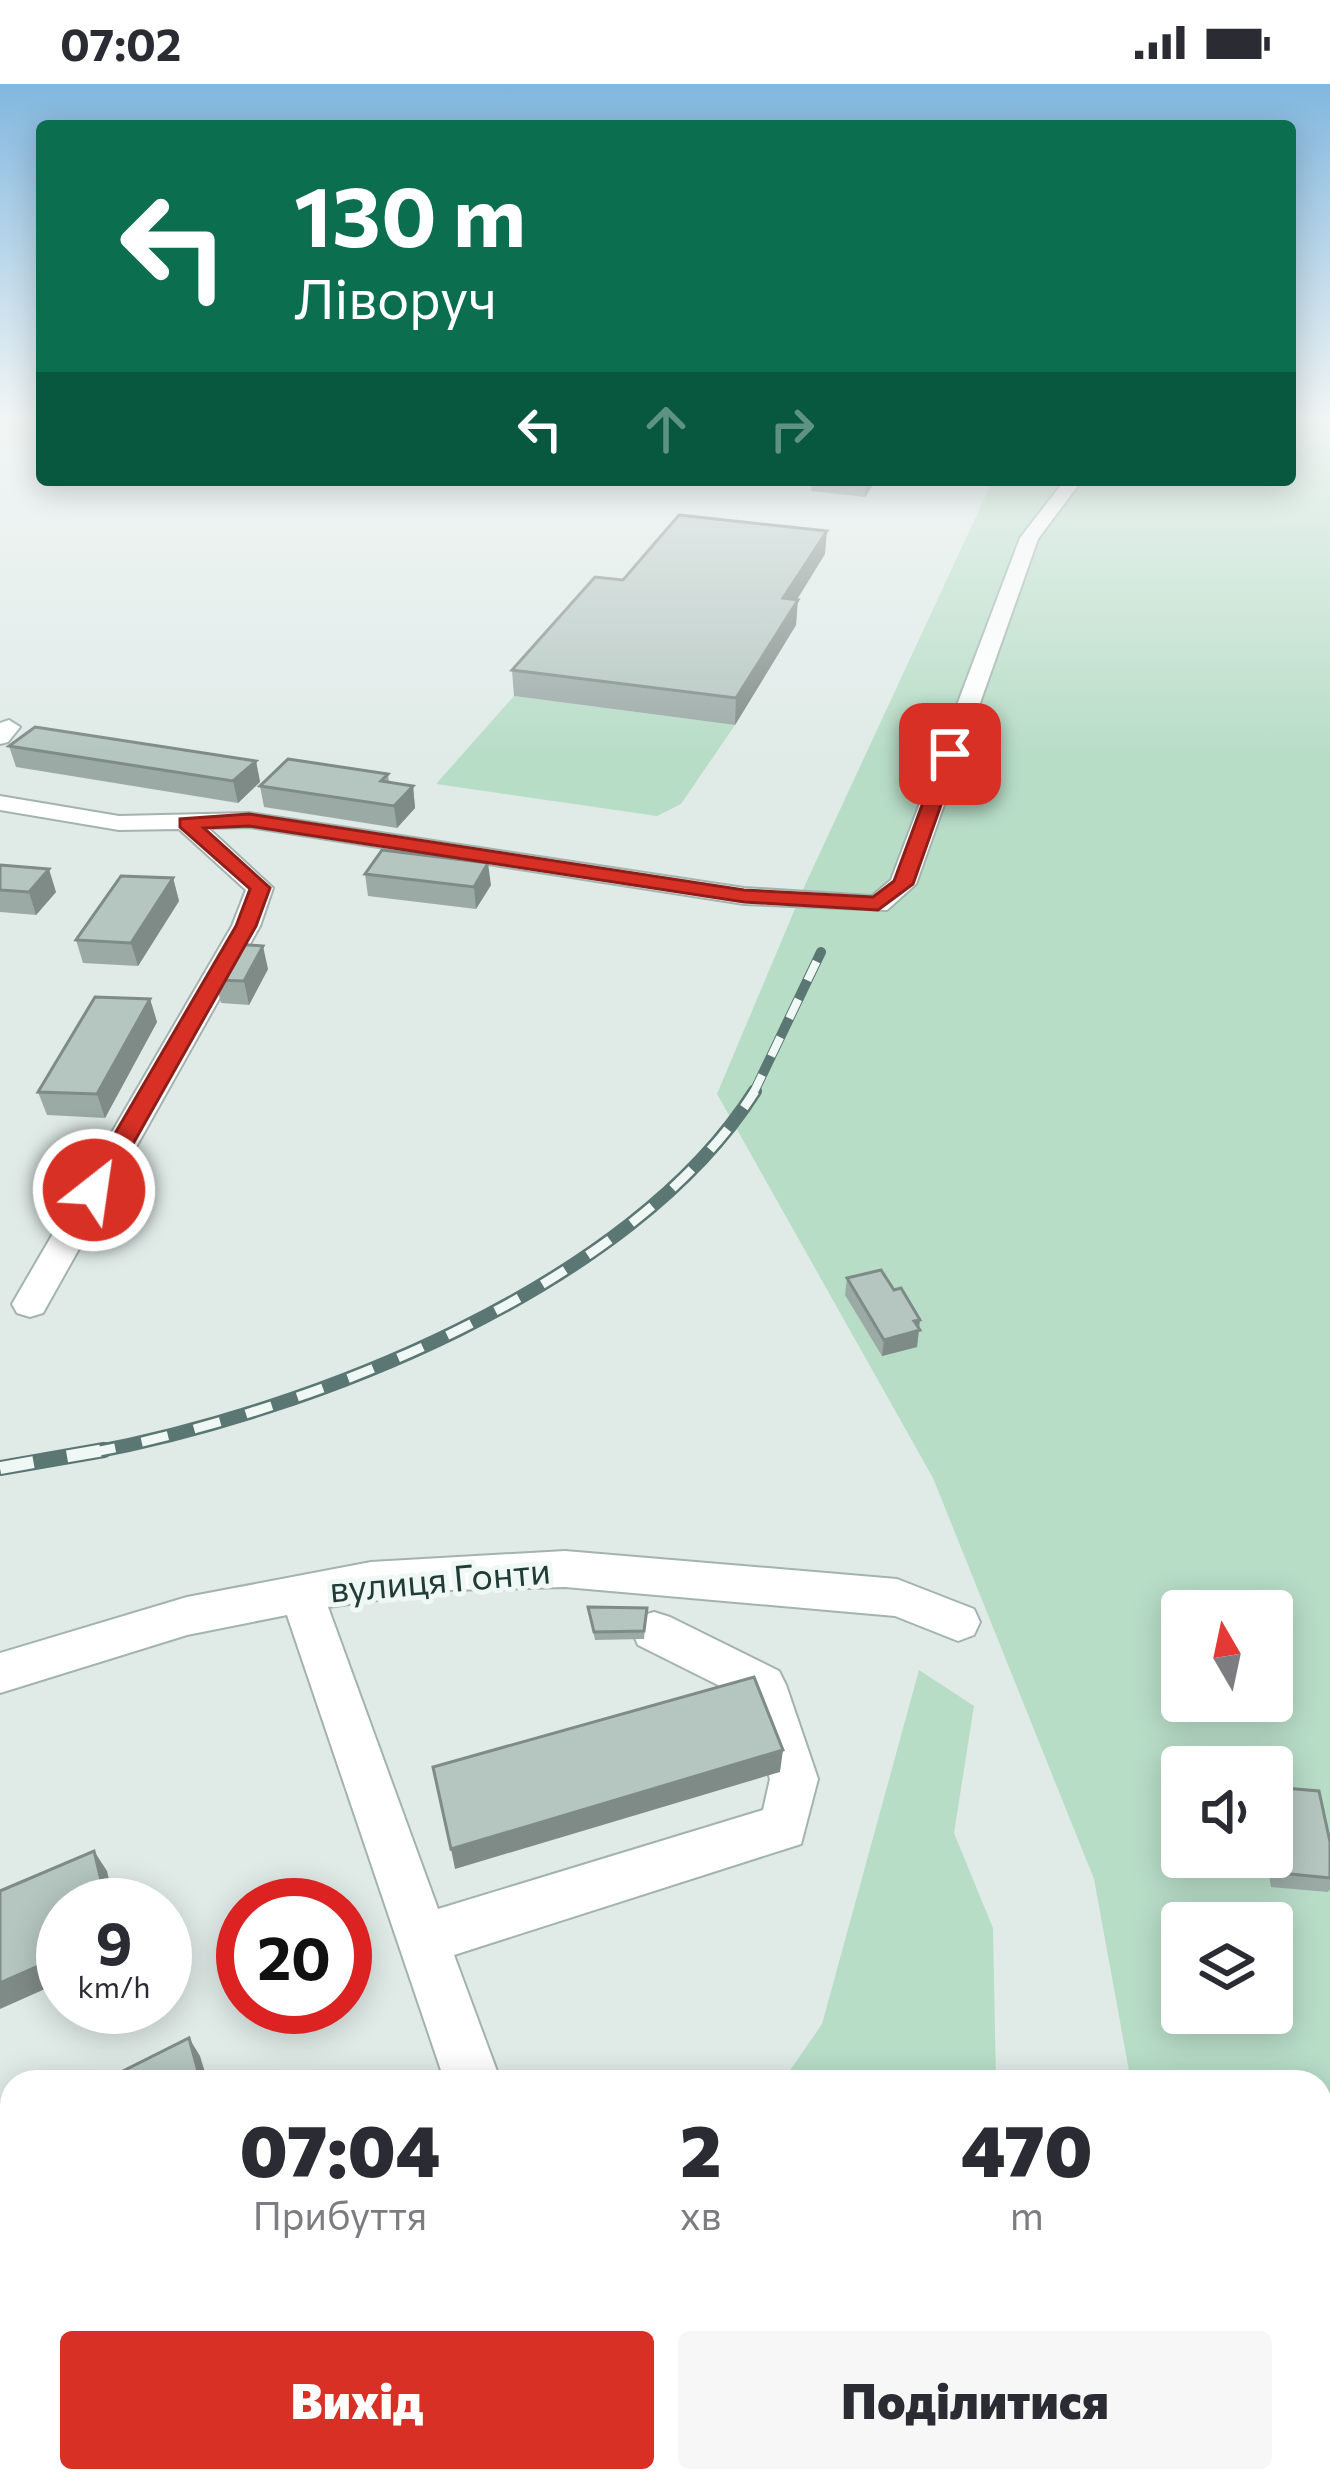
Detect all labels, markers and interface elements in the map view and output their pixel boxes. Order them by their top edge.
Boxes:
text: 07:02 [60,15,181,70]
text: 130 m [294,162,526,264]
icon: left [96,168,252,324]
text: Ліворуч [294,264,497,330]
icon: left [507,396,573,462]
icon: ahead [633,396,699,462]
icon: right [759,396,825,462]
pin [899,703,1001,805]
icon: arrive [917,721,983,787]
position arrow [31,1127,157,1253]
street label: вулиця Гонти [327,1546,552,1610]
north arrow [1161,1590,1293,1722]
map controls [1161,1590,1293,2034]
button: sound [1161,1746,1293,1878]
speed limit sign: 20 [216,1878,372,2034]
button: layers [1161,1902,1293,2034]
text: 9 [95,1904,133,1977]
text: km/h [78,1967,150,2004]
text: 07:04 [239,2104,441,2192]
text: 2 [680,2104,722,2192]
text: 470 [961,2104,1093,2192]
text: Прибуття [253,2190,427,2238]
text: хв [680,2190,722,2238]
text: m [1010,2190,1044,2238]
button: Вихід [60,2331,654,2469]
button: Поділитися [678,2331,1272,2469]

